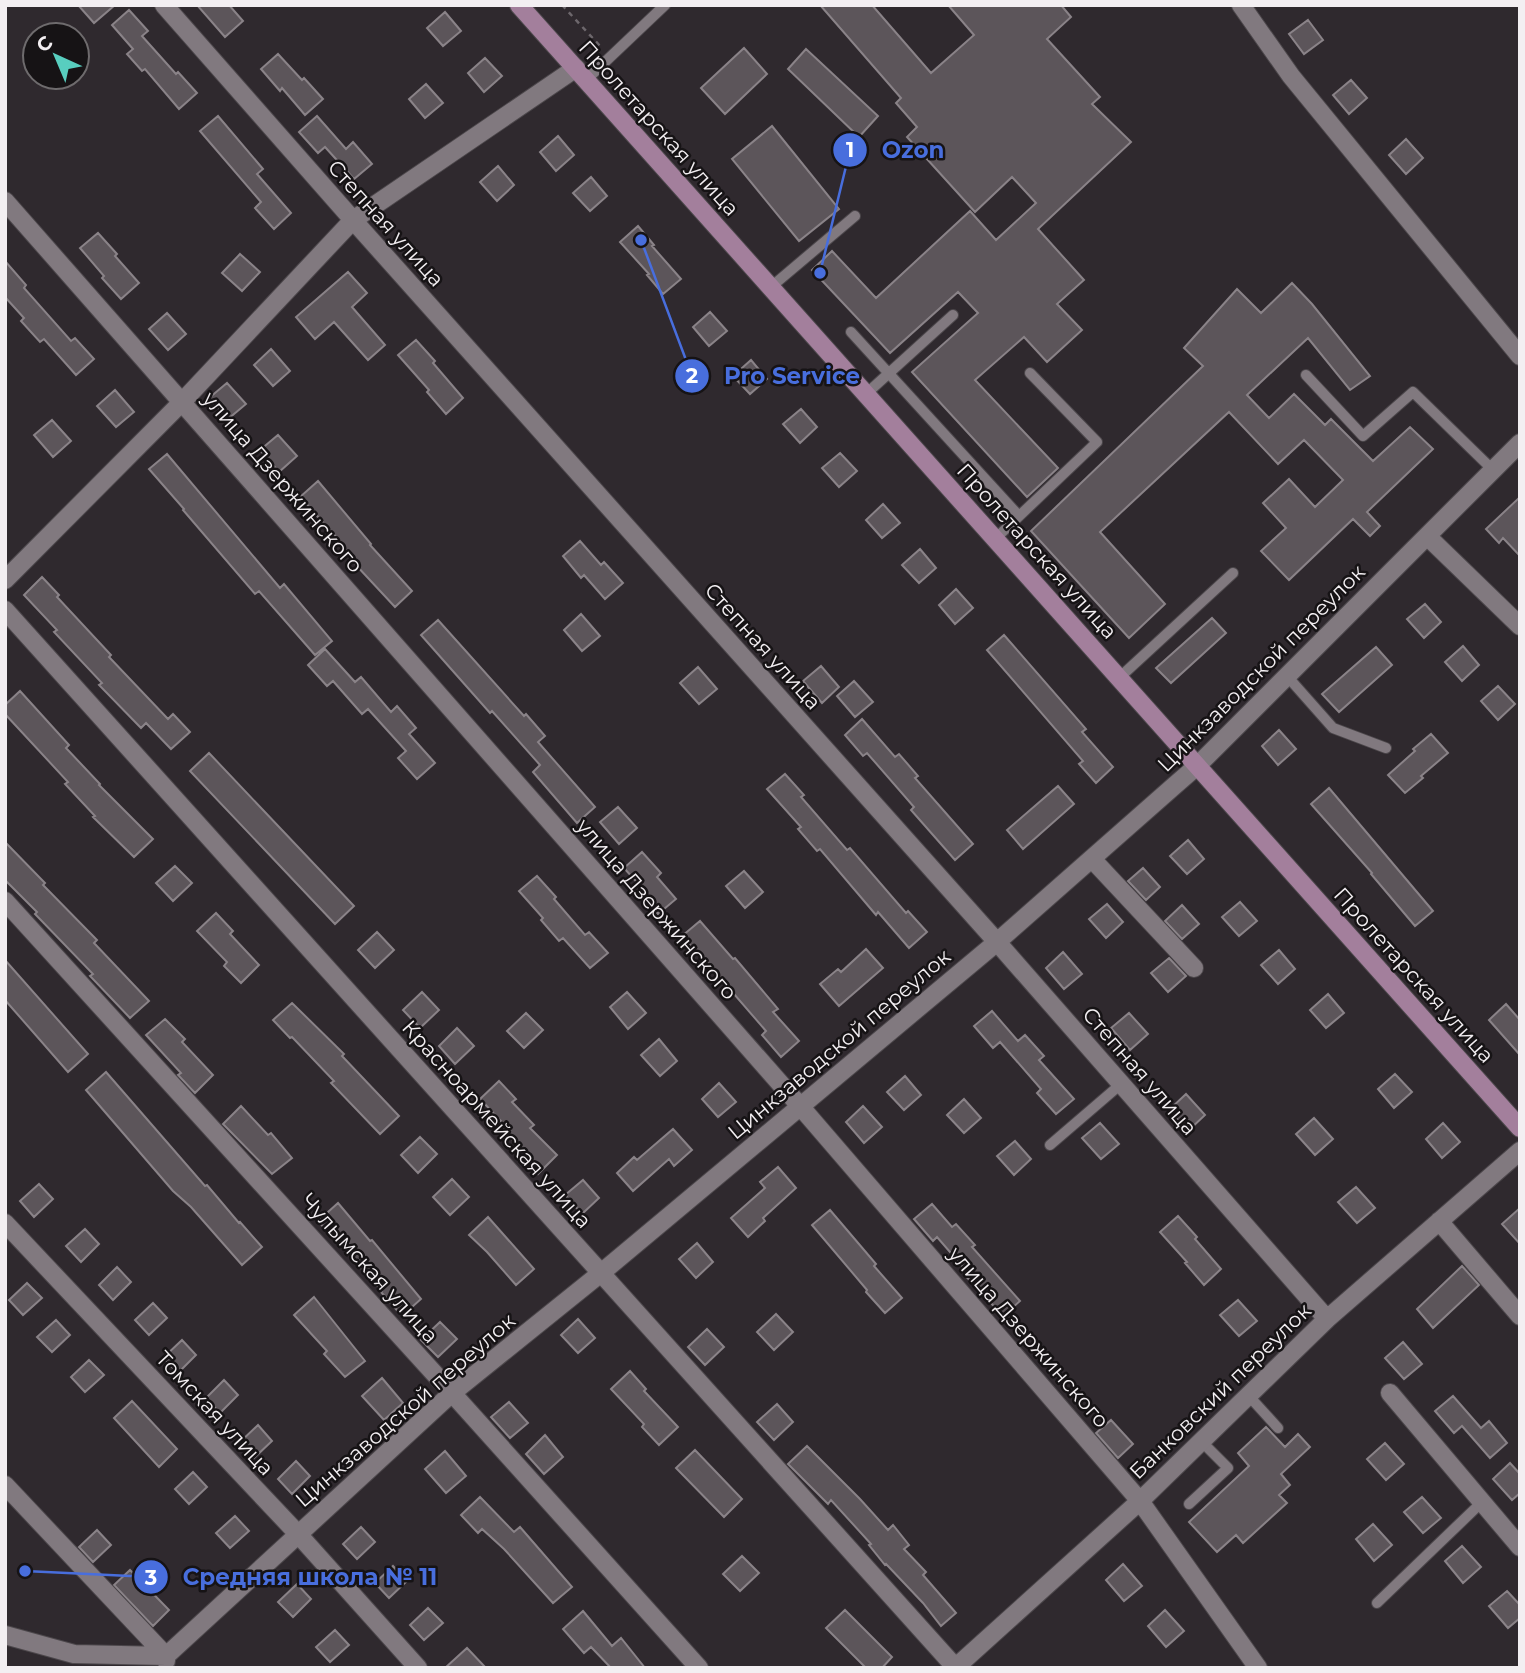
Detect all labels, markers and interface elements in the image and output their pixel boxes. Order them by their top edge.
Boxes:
north arrow [21,21,91,91]
text: С [32,31,58,57]
street label: Пролетарская улица [574,35,744,221]
callout: Ozon [832,128,958,172]
text: Ozon [882,136,944,164]
text: 1 [846,137,854,162]
street label: Степная улица [323,155,449,291]
callout: Pro Service [675,354,874,398]
text: Pro Service [724,362,860,390]
text: 2 [686,363,698,388]
street label: улица Дзержинского [197,386,368,578]
street label: Пролетарская улица [952,458,1122,644]
street label: Цинкзаводской переулок [1152,559,1370,777]
street label: Степная улица [700,578,826,714]
street label: улица Дзержинского [571,813,742,1005]
street label: Пролетарская улица [1329,882,1499,1068]
street label: Цинкзаводской переулок [723,944,955,1144]
street label: Степная улица [1078,1002,1202,1140]
street label: Красноармейская улица [397,1015,597,1233]
street label: Чулымская улица [296,1188,444,1348]
street label: улица Дзержинского [943,1241,1114,1433]
street label: Банковский переулок [1124,1298,1316,1484]
street label: Цинкзаводской переулок [290,1308,520,1512]
street label: Томская улица [151,1346,279,1480]
callout: Средняя школа № 11 [133,1555,451,1599]
text: Средняя школа № 11 [183,1563,437,1591]
text: 3 [144,1565,157,1590]

